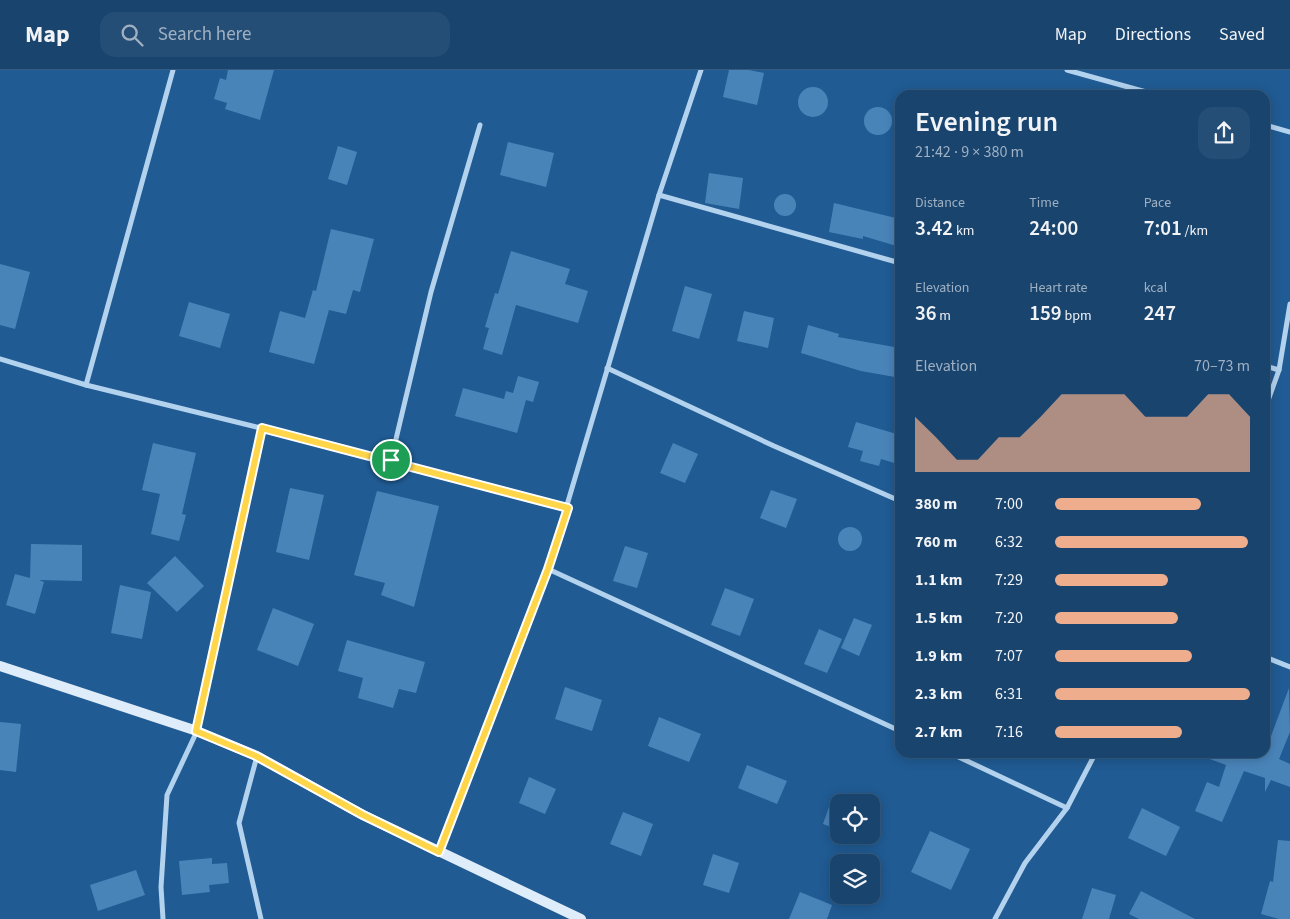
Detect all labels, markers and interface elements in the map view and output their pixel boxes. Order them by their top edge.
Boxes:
search box [100,12,450,57]
text: Map [25,17,70,52]
icon: search [118,21,146,49]
text: Search here [158,21,251,48]
text: Map [1055,22,1087,47]
text: Directions [1115,22,1191,47]
text: Saved [1219,22,1265,47]
text: Evening run [915,102,1058,142]
button: share [1198,107,1250,159]
text: 21:42 · 9 × 380 m [915,141,1024,163]
text: Distance [915,193,965,213]
text: Time [1029,193,1059,213]
text: Pace [1144,193,1171,213]
text: 3.42 [915,213,953,243]
text: 24:00 [1029,213,1078,243]
text: 7:01 [1144,213,1182,243]
text: km [953,221,974,241]
text: /km [1182,221,1208,241]
text: Elevation [915,278,970,298]
text: Heart rate [1029,278,1088,298]
text: kcal [1144,278,1167,298]
text: 36 [915,298,937,328]
text: 159 [1029,298,1062,328]
text: 247 [1144,298,1176,328]
text: m [937,306,951,326]
text: bpm [1062,306,1092,326]
text: Elevation [915,355,977,377]
text: 70–73 m [1194,355,1250,377]
pin [370,439,412,481]
icon: arrive [377,446,405,474]
text: 380 m [915,493,957,515]
text: 7:00 [995,493,1023,515]
text: 760 m [915,531,957,553]
text: 6:32 [995,531,1023,553]
text: 1.1 km [915,569,962,591]
text: 7:29 [995,569,1023,591]
text: 1.5 km [915,607,962,629]
text: 7:20 [995,607,1023,629]
text: 1.9 km [915,645,962,667]
text: 7:07 [995,645,1023,667]
text: 2.3 km [915,683,962,705]
text: 6:31 [995,683,1023,705]
text: 2.7 km [915,721,962,743]
text: 7:16 [995,721,1023,743]
map controls [830,794,880,904]
button: locate [830,794,880,844]
button: layers [830,854,880,904]

